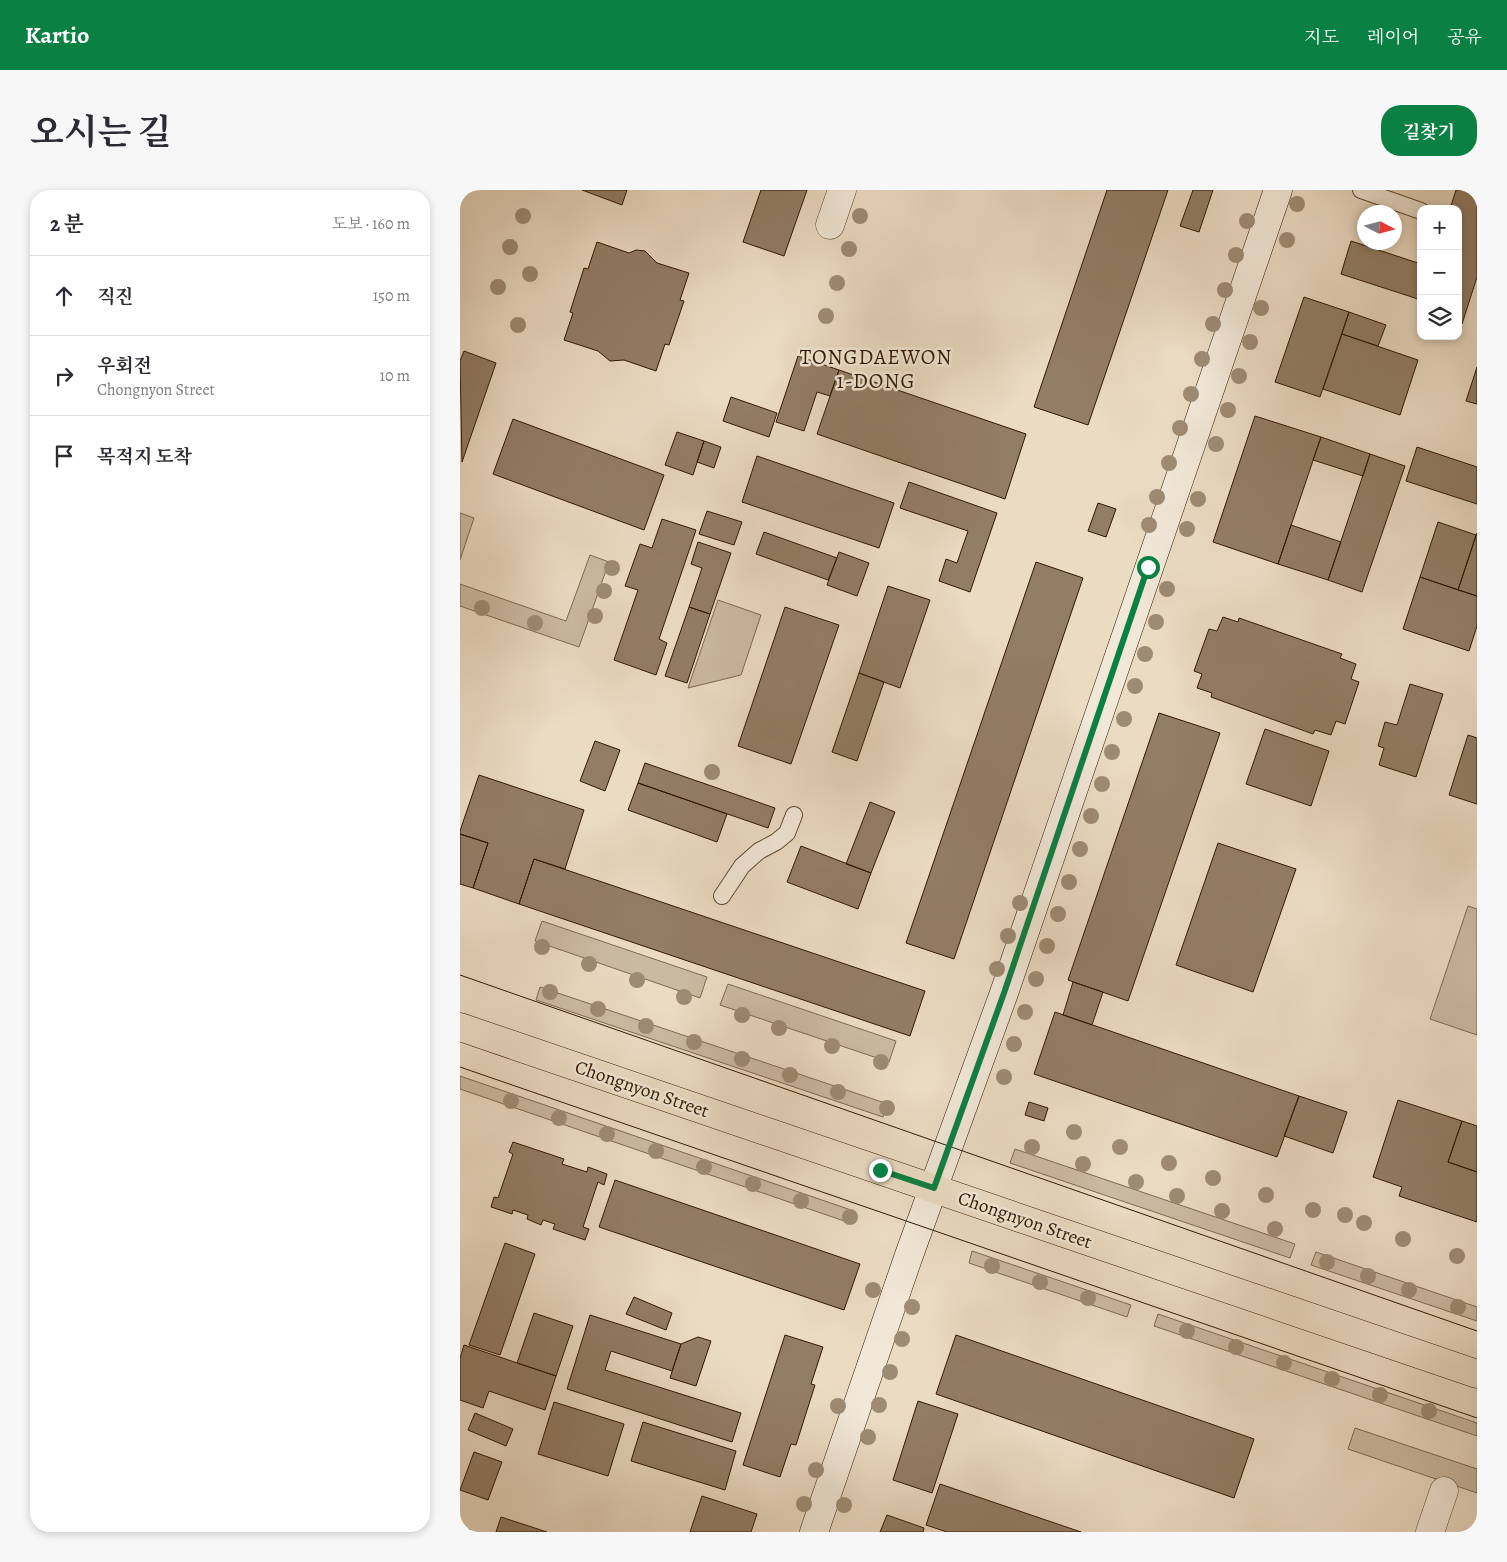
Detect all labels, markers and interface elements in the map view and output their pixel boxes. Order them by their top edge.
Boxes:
text: Kartio [25,19,89,51]
text: 지도 [1304,25,1339,49]
text: 레이어 [1367,25,1419,49]
text: 공유 [1447,25,1482,49]
button: 길찾기 [1381,105,1477,156]
text: 오시는 길 [30,108,171,156]
north arrow [1357,205,1402,250]
map controls [1417,205,1462,340]
button: + [1417,205,1462,250]
text: 2 분 [50,210,84,238]
text: 도보 · 160 m [332,213,410,235]
button: − [1417,250,1462,295]
icon: ahead [50,282,78,310]
text: 직진 [97,284,134,310]
text: 150 m [373,285,410,307]
button: layers [1417,295,1462,340]
district label: TONGDAEWON 1-DONG [800,343,952,395]
text: 우회전 [97,353,152,379]
icon: right [50,362,78,390]
text: 10 m [380,365,410,387]
text: Chongnyon Street [97,379,215,401]
icon: arrive [50,442,78,470]
text: 목적지 도착 [97,444,192,470]
route start [1137,556,1160,579]
street label: Chongnyon Street [572,1054,712,1124]
route end [869,1159,892,1182]
street label: Chongnyon Street [955,1185,1095,1255]

